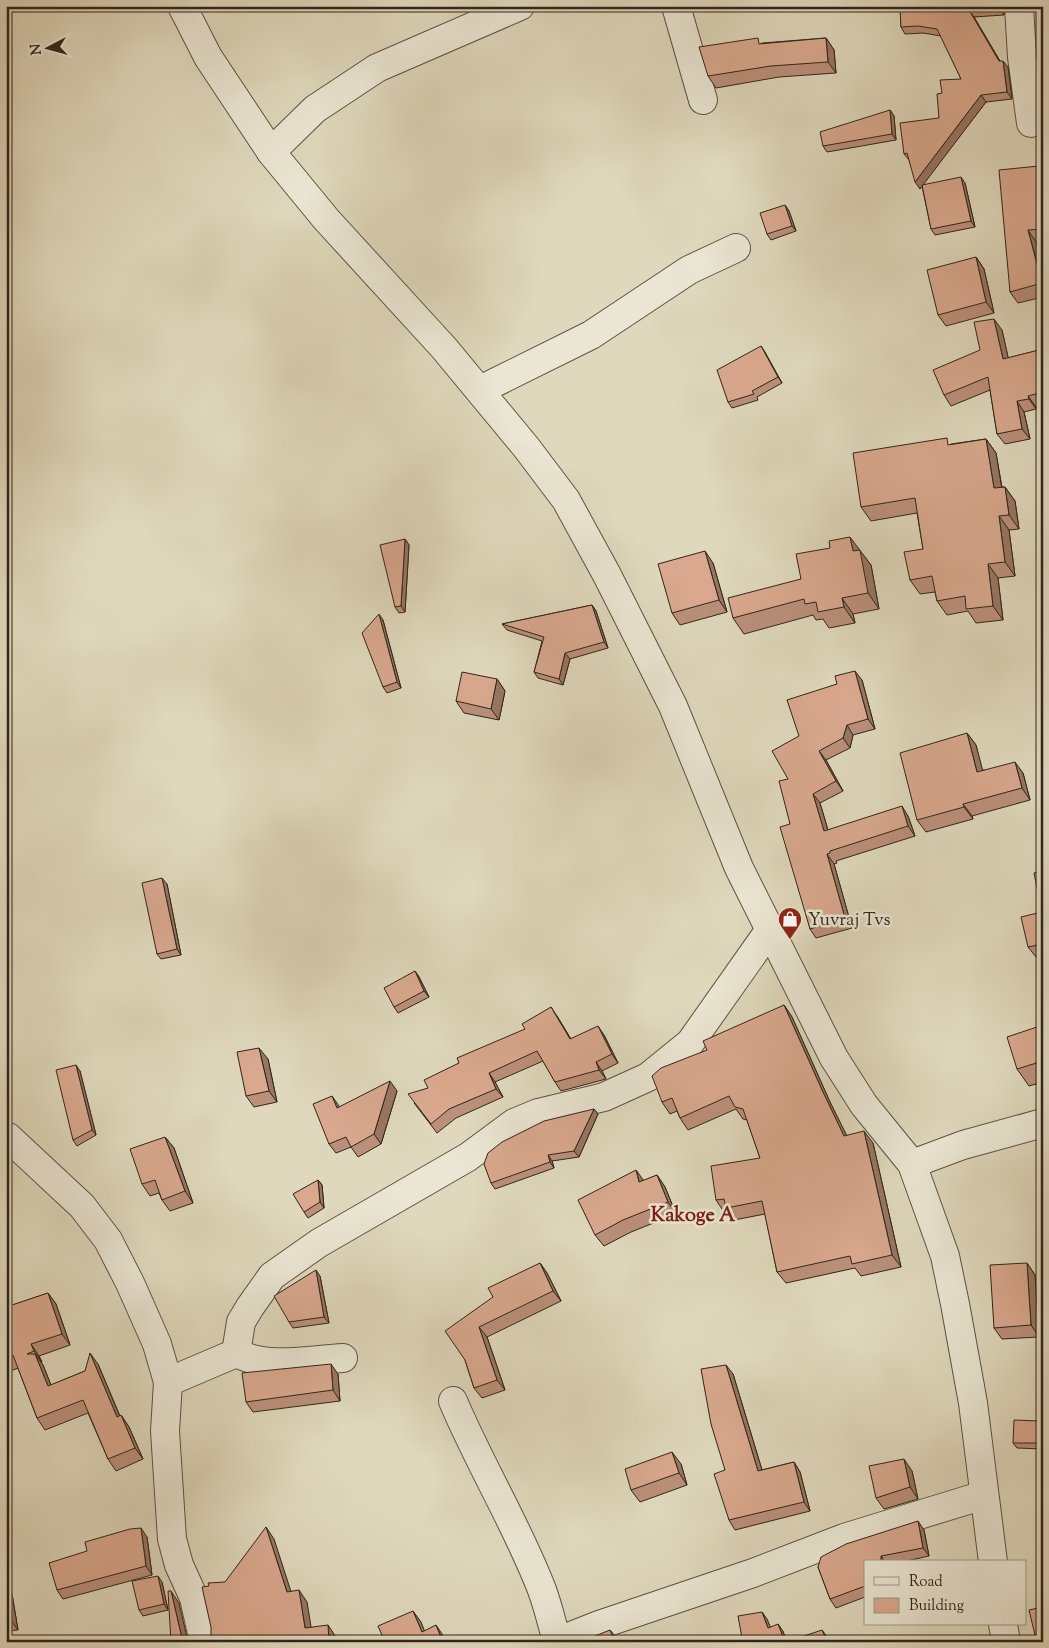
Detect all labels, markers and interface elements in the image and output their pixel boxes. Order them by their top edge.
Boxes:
north arrow [22,22,72,72]
text: N [27,43,48,56]
shop icon: Yuvraj Tvs [777,906,803,940]
place label: Yuvraj Tvs [808,908,891,934]
district label: Kakoge A [651,1202,736,1231]
legend [864,1560,1026,1626]
text: Road [909,1572,943,1593]
text: Building [909,1596,964,1617]

